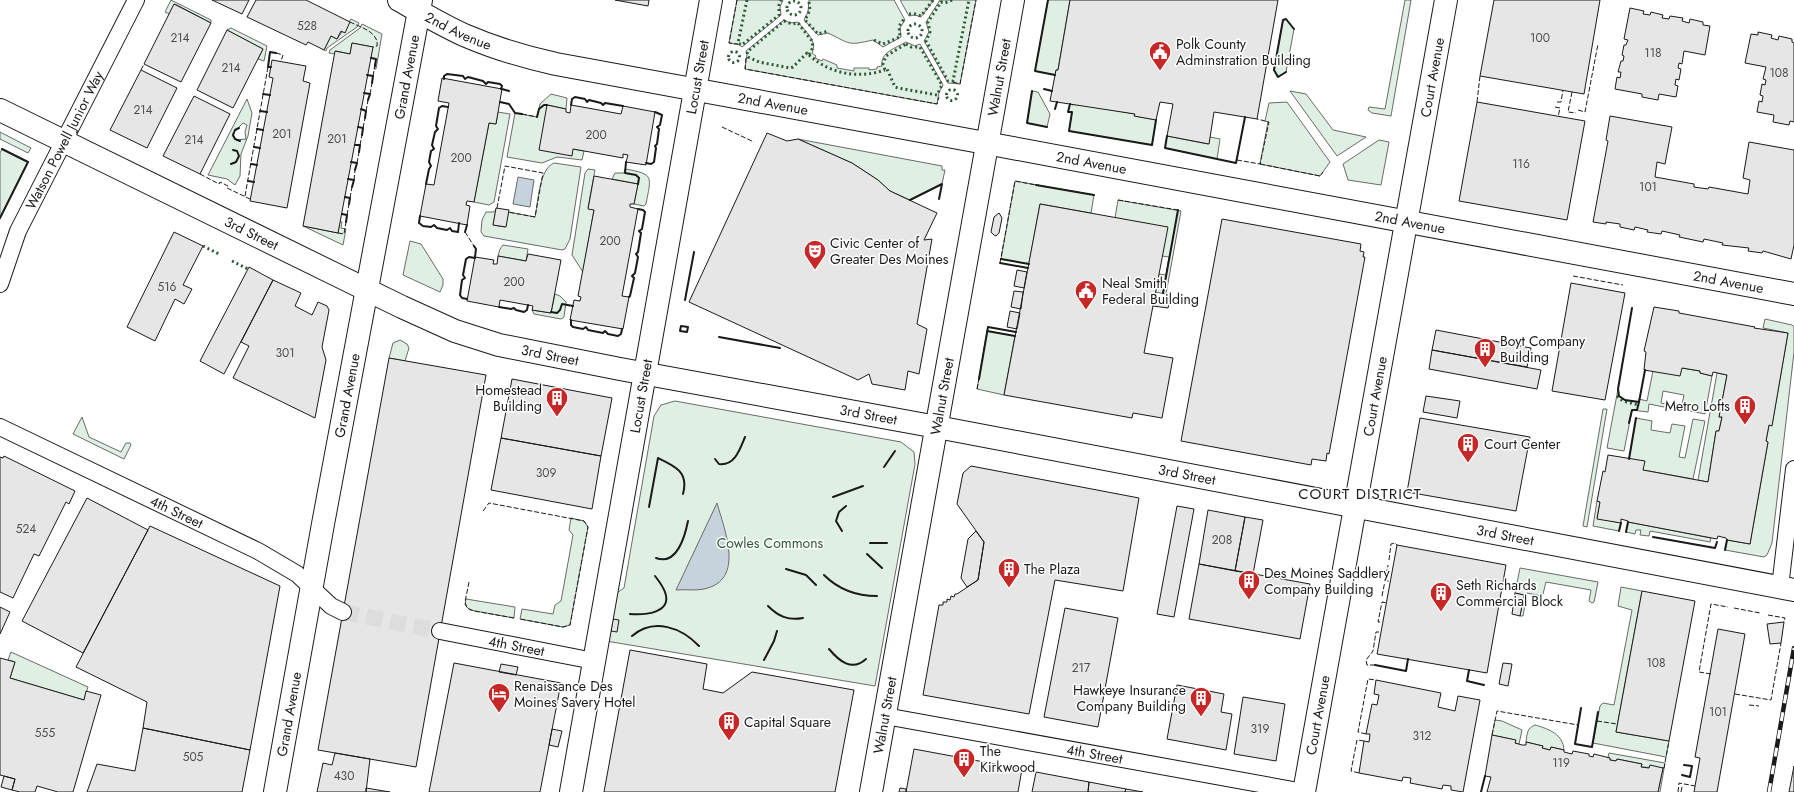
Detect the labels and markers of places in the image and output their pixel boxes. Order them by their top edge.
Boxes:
place label: Polk County Adminstration Building [1176,34,1311,70]
public building icon: Polk County Adminstration Building [1147,39,1173,72]
place label: Civic Center of Greater Des Moines [830,233,949,269]
theatre icon: Civic Center of Greater Des Moines [802,238,828,271]
place label: Neal Smith Federal Building [1102,273,1199,309]
public building icon: Neal Smith Federal Building [1073,278,1099,311]
place label: Boyt Company Building [1500,331,1586,367]
building icon: Boyt Company Building [1472,336,1498,369]
place label: Homestead Building [475,380,542,416]
building icon: Homestead Building [544,385,570,418]
building icon: Metro Lofts [1732,393,1758,426]
place label: Metro Lofts [1665,396,1730,416]
building icon: Court Center [1455,431,1481,464]
place label: Court Center [1484,434,1561,454]
building icon: The Plaza [996,556,1022,589]
place label: The Plaza [1024,559,1080,579]
place label: Des Moines Saddlery Company Building [1264,563,1391,599]
building icon: Des Moines Saddlery Company Building [1236,568,1262,601]
place label: Seth Richards Commercial Block [1456,575,1564,611]
building icon: Seth Richards Commercial Block [1428,580,1454,613]
place label: Renaissance Des Moines Savery Hotel [514,676,636,712]
place label: Hawkeye Insurance Company Building [1073,680,1186,716]
hotel icon: Renaissance Des Moines Savery Hotel [486,681,512,714]
building icon: Hawkeye Insurance Company Building [1188,685,1214,718]
building icon: Capital Square [716,709,742,742]
place label: Capital Square [744,712,831,732]
place label: The Kirkwood [980,741,1035,777]
building icon: The Kirkwood [951,746,977,779]

